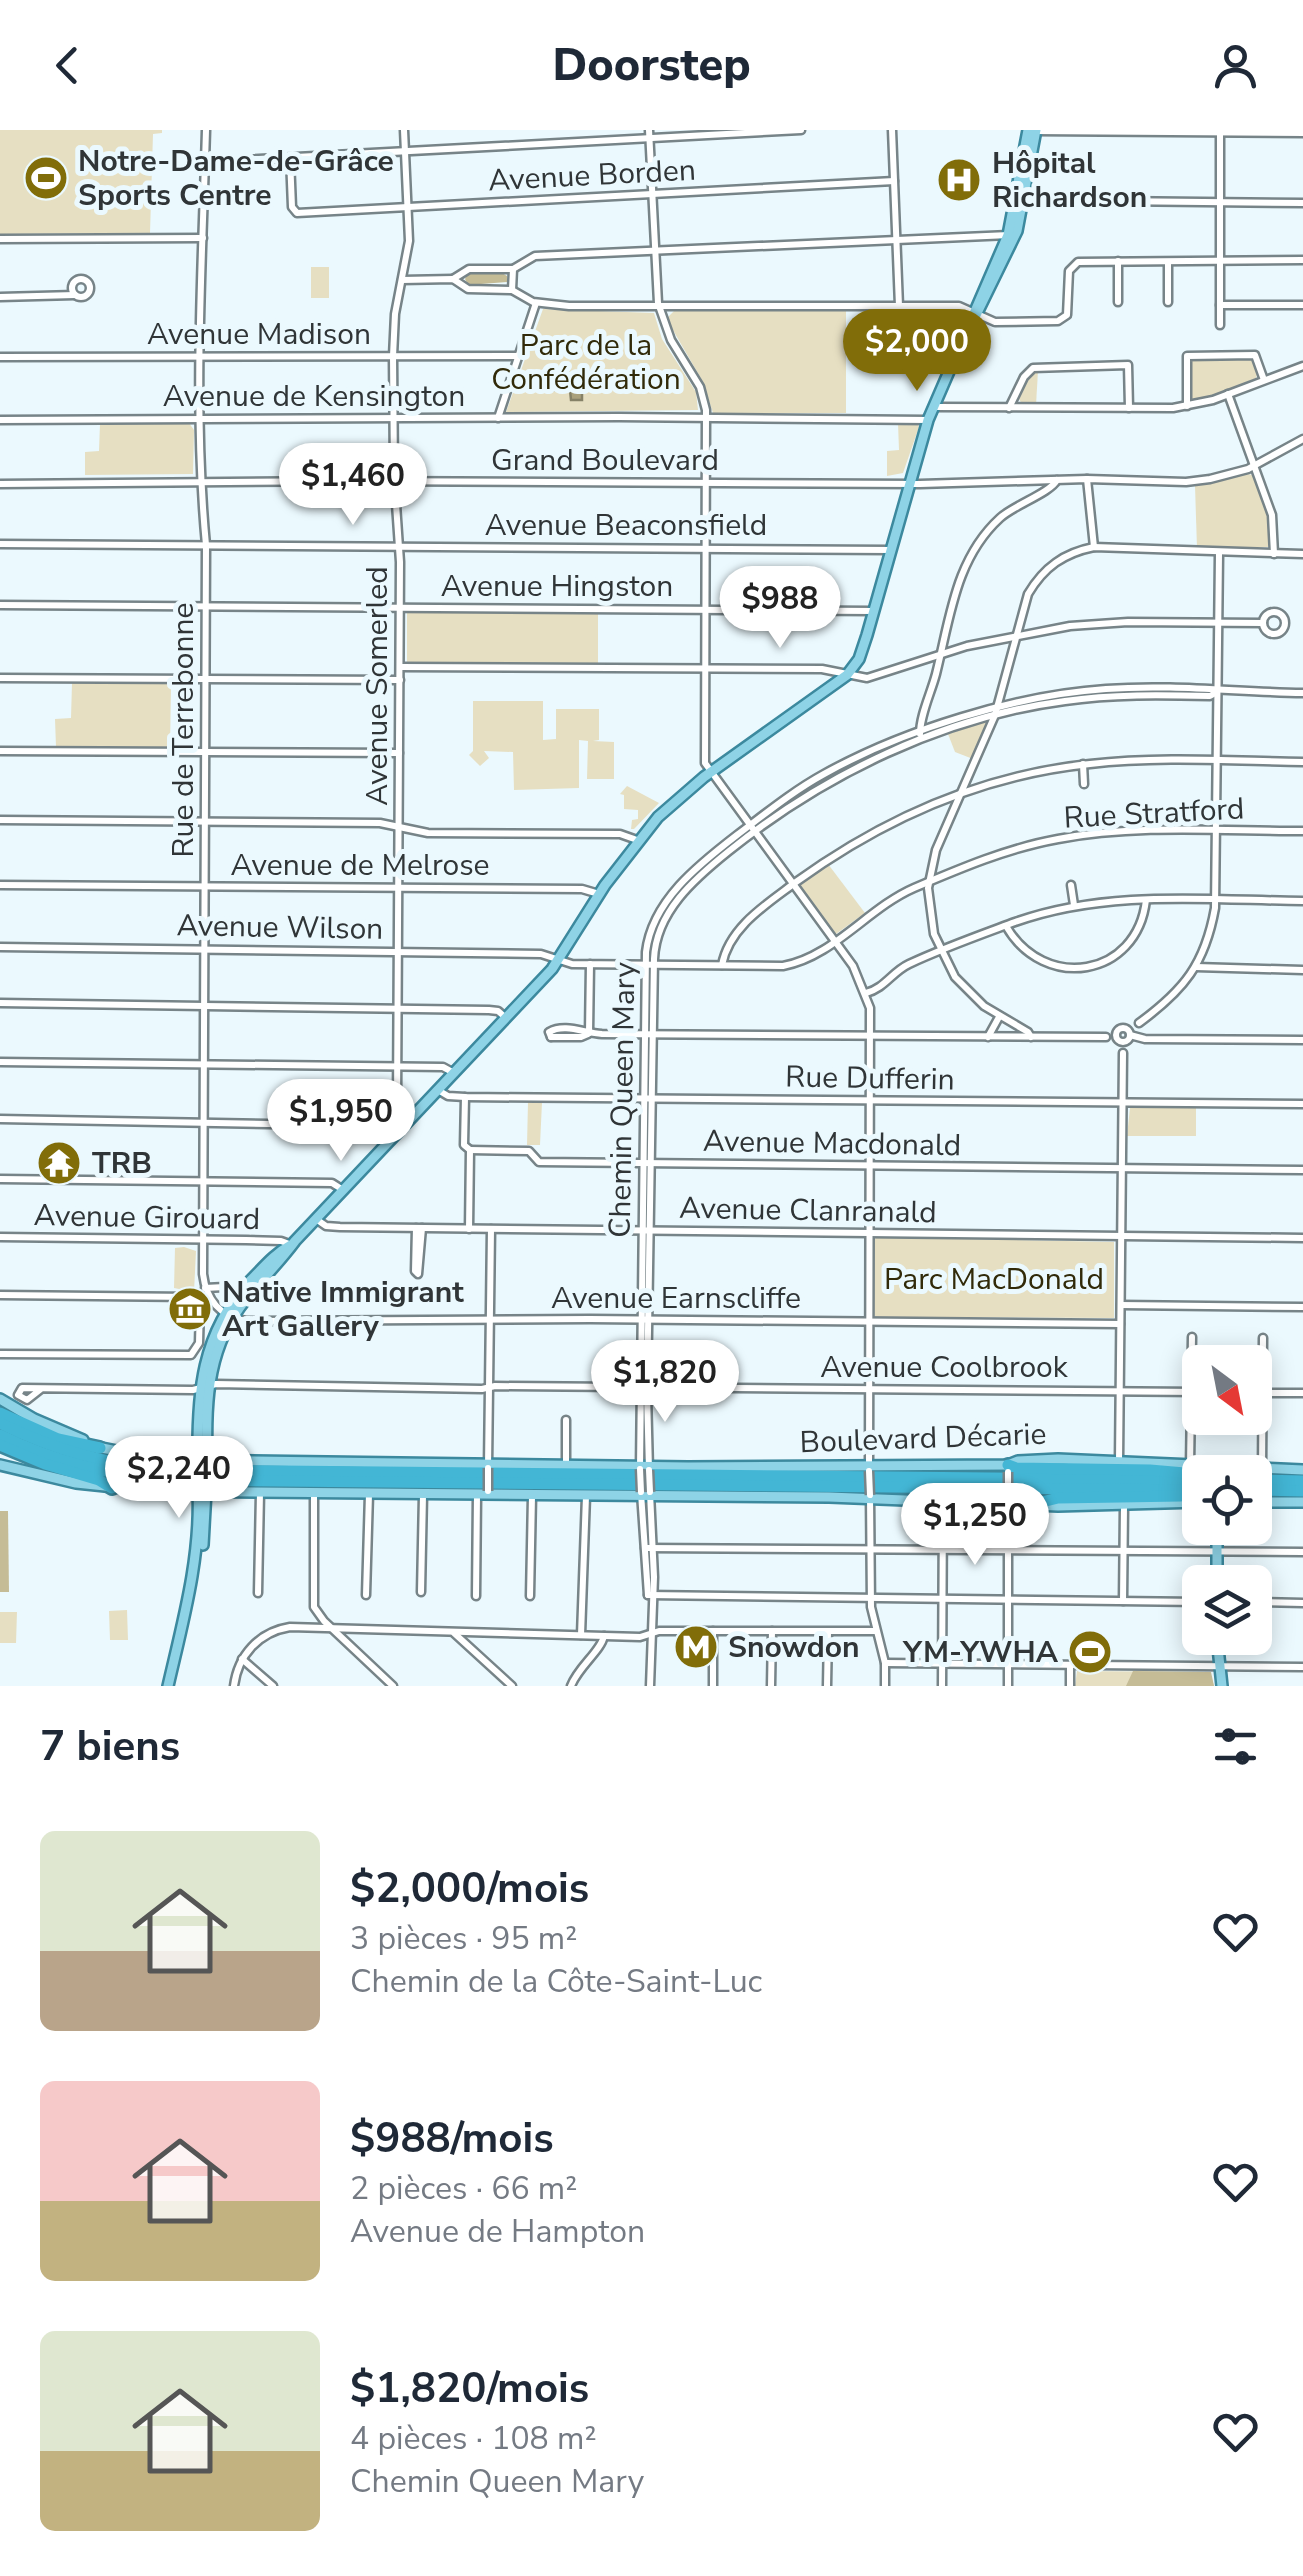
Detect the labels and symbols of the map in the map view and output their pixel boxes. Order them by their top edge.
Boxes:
place label: Notre-Dame-de-Grâce Sports Centre [78,141,394,216]
place label: Hôpital Richardson [992,143,1147,218]
street label: Avenue Borden [487,150,697,201]
sports icon: Notre-Dame-de-Grâce Sports Centre [23,155,69,201]
hospital icon: Hôpital Richardson [936,157,982,203]
pin: $2,000 [836,309,998,394]
street label: Avenue Madison [147,314,371,355]
park label: Parc de la Confédération [491,325,681,400]
street label: Avenue de Kensington [163,376,465,417]
street label: Grand Boulevard [491,440,719,481]
pin: $1,460 [272,443,434,528]
street label: Avenue Beaconsfield [485,505,767,546]
street label: Avenue Somerled [357,566,398,806]
street label: Avenue Hingston [441,566,673,607]
pin: $988 [721,566,839,651]
street label: Rue de Terrebonne [163,603,204,857]
street label: Rue Stratford [1063,788,1245,839]
street label: Avenue de Melrose [230,845,490,886]
street label: Avenue Wilson [176,905,384,950]
street label: Chemin Queen Mary [600,961,645,1238]
street label: Rue Dufferin [785,1057,955,1100]
pin: $1,950 [260,1079,422,1164]
street label: Avenue Macdonald [703,1121,961,1166]
temple icon: TRB [36,1140,82,1186]
place label: TRB [92,1143,152,1184]
street label: Avenue Clanranald [679,1188,937,1233]
street label: Avenue Girouard [33,1195,261,1240]
park label: Parc MacDonald [884,1259,1104,1300]
place label: Native Immigrant Art Gallery [222,1272,464,1347]
street label: Avenue Earnscliffe [551,1278,801,1319]
museum icon: Native Immigrant Art Gallery [167,1286,213,1332]
pin: $1,820 [584,1340,746,1425]
north arrow [1182,1345,1272,1435]
street label: Avenue Coolbrook [820,1347,1069,1388]
street label: Boulevard Décarie [799,1414,1047,1463]
pin: $2,240 [98,1436,260,1521]
pin: $1,250 [894,1483,1056,1568]
metro station icon: Snowdon [673,1624,719,1670]
place label: Snowdon [728,1627,860,1668]
sports icon: YM-YWHA [1067,1629,1113,1675]
place label: YM-YWHA [902,1632,1059,1673]

